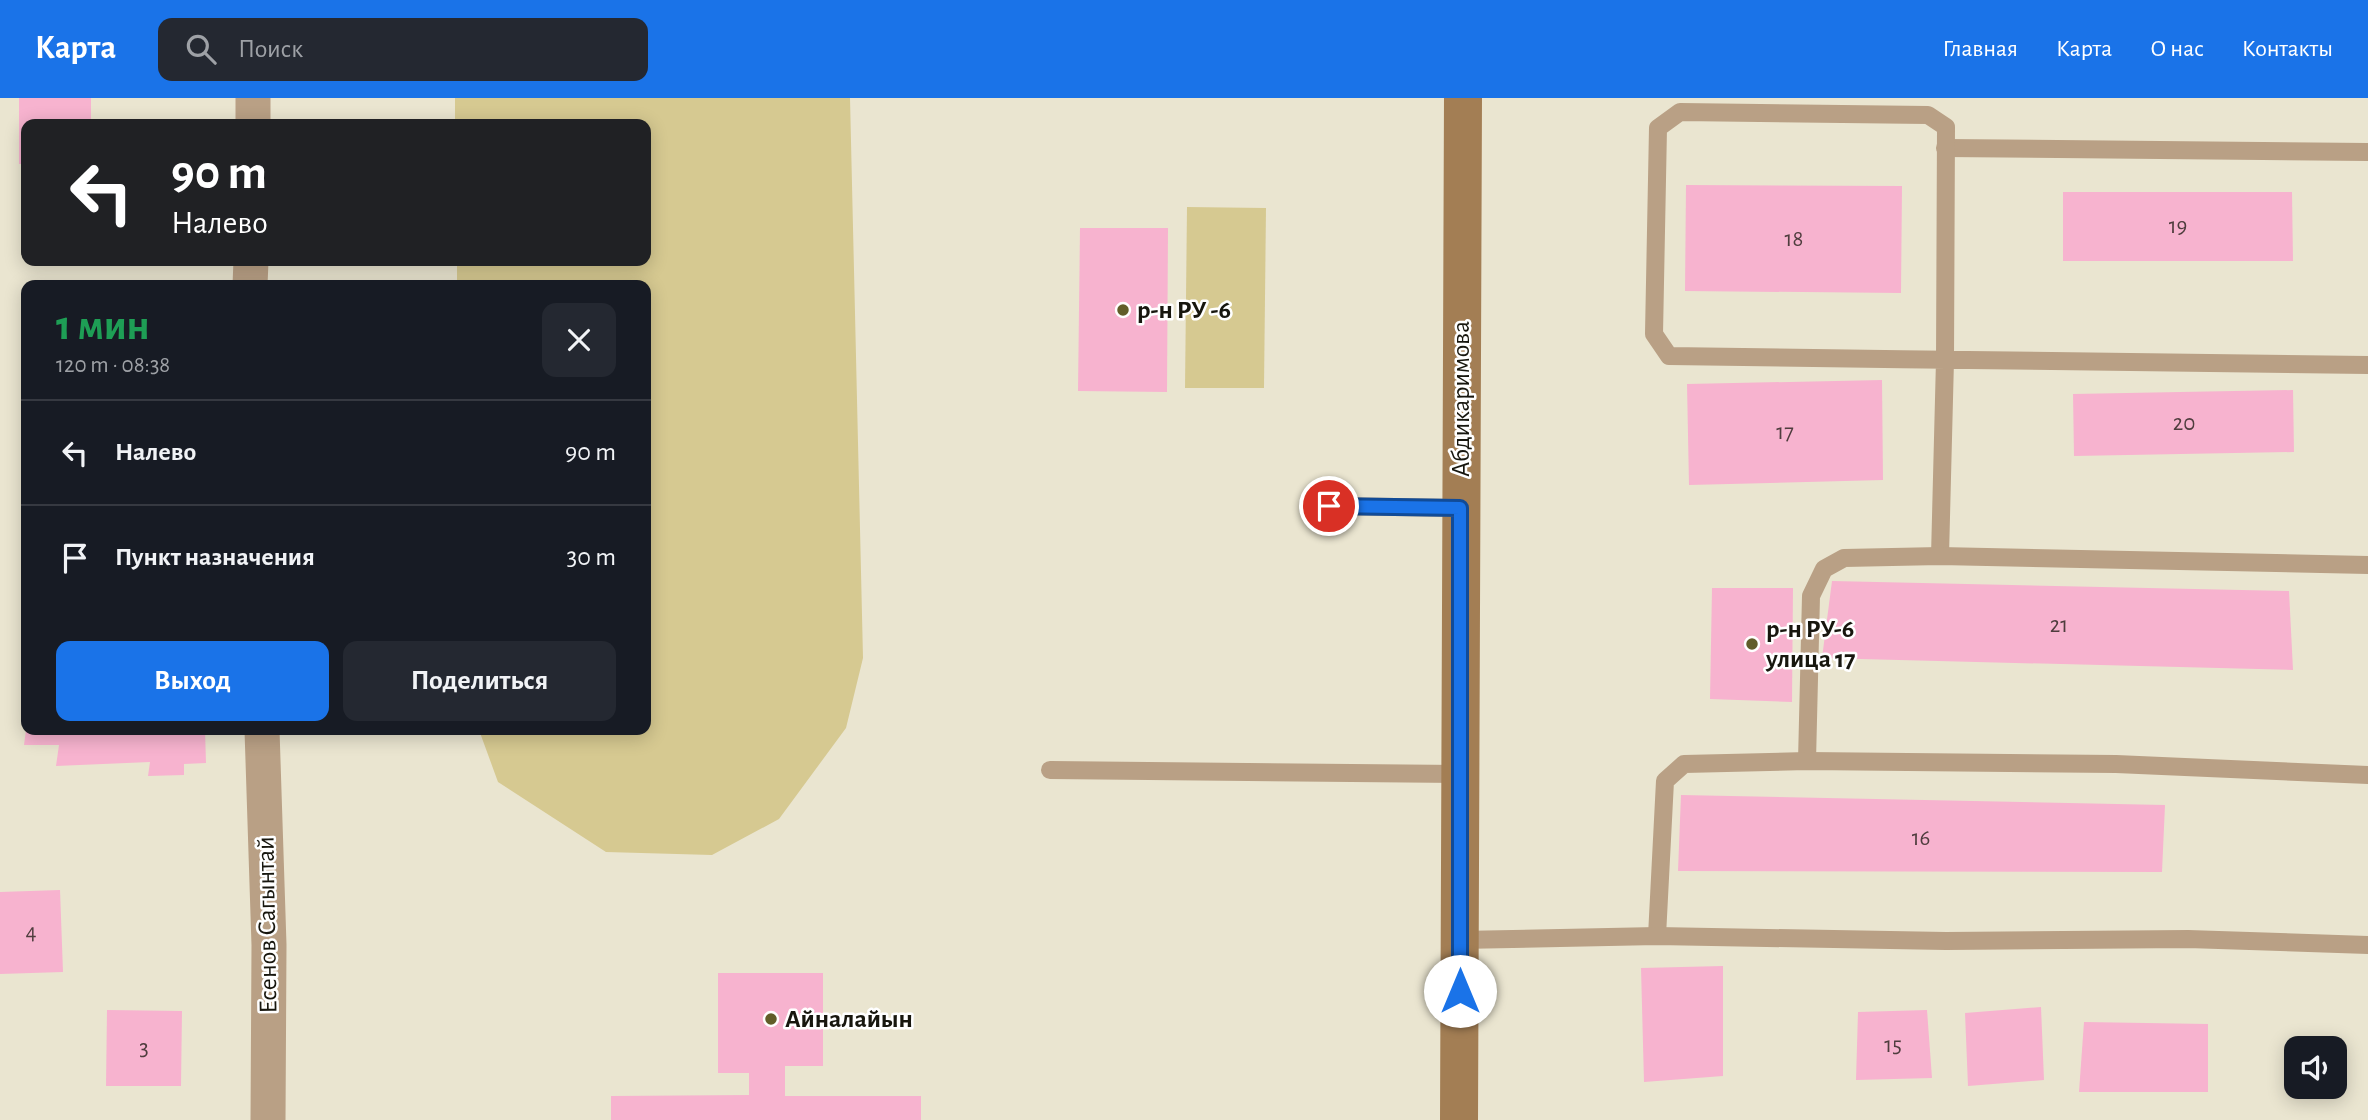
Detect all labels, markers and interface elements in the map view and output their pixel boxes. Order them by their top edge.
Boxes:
search box [158,18,648,81]
icon: search [182,30,220,68]
text: Карта [35,32,116,65]
text: Поиск [238,36,303,62]
text: Главная [1943,37,2018,61]
text: Карта [2056,37,2112,61]
text: О нас [2150,37,2204,61]
text: Контакты [2242,37,2333,61]
icon: left [56,147,147,238]
text: 90 m [171,149,267,198]
text: Налево [171,207,268,239]
house number: 19 [2169,215,2187,238]
house number: 18 [1785,228,1803,251]
place label: р-н РУ -6 [1137,297,1231,323]
marker: р-н РУ -6 [1115,302,1131,318]
button: close [542,303,616,377]
text: 1 мин [56,305,150,347]
street label: Абдикаримова [1448,321,1474,477]
text: 120 m · 08:38 [56,354,170,377]
house number: 20 [2173,412,2195,435]
house number: 17 [1776,421,1794,444]
icon: left [56,434,94,472]
text: Налево [115,439,196,465]
text: 90 m [565,439,616,465]
pin [1299,476,1359,536]
icon: arrive [1310,487,1348,525]
icon: arrive [56,539,94,577]
text: Пункт назначения [115,544,315,570]
text: 30 m [566,544,616,570]
house number: 21 [2050,614,2068,637]
place label: р-н РУ-6 улица 17 [1765,616,1856,672]
marker: р-н РУ-6 улица 17 [1744,636,1760,652]
button: Выход [56,641,329,721]
button: Поделиться [343,641,616,721]
house number: 16 [1912,827,1930,850]
street label: Есенов Сагынтай [252,836,282,1014]
house number: 4 [25,921,37,944]
position arrow [1423,954,1497,1028]
place label: Айналайын [785,1006,913,1032]
marker: Айналайын [763,1011,779,1027]
house number: 15 [1884,1034,1902,1057]
map controls [2284,1036,2347,1099]
button: sound [2284,1036,2347,1099]
house number: 3 [139,1037,149,1060]

